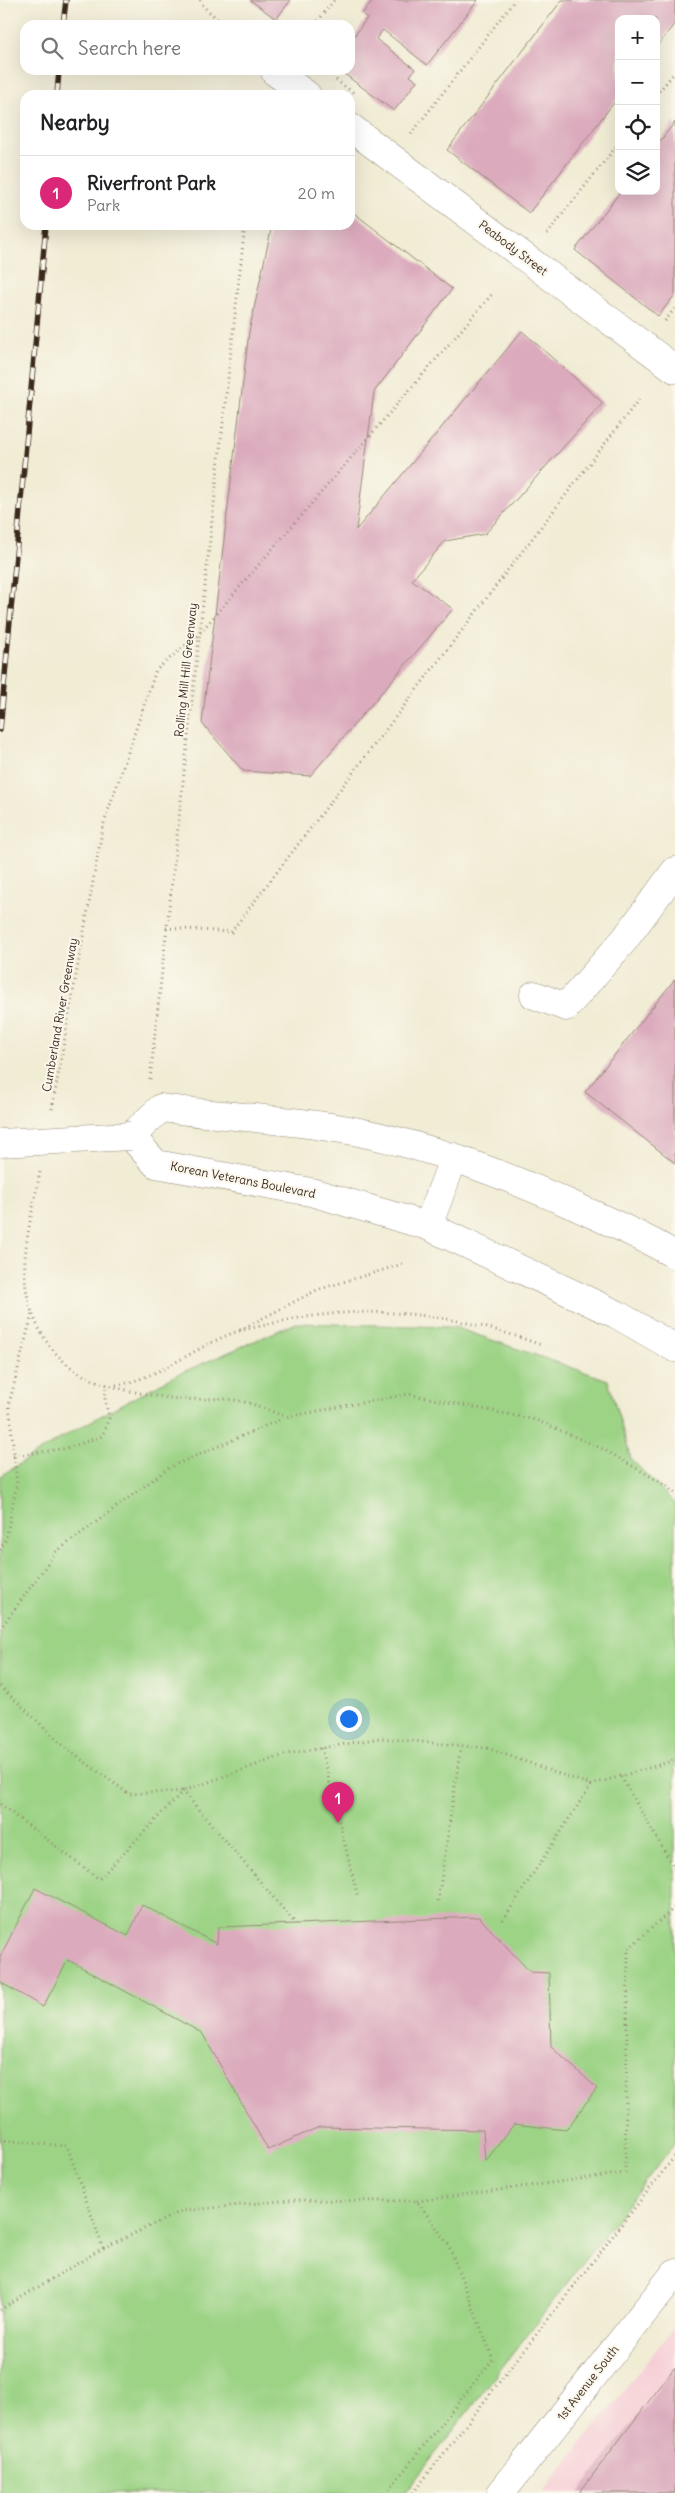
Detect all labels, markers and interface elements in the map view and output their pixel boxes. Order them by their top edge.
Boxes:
map controls [615,15,660,195]
button: + [615,15,660,60]
search box [20,20,355,75]
icon: search [38,34,66,62]
text: Search here [78,36,181,60]
button: − [615,60,660,105]
button: locate [615,105,660,150]
text: Nearby [40,109,110,136]
button: layers [615,150,660,195]
text: Riverfront Park [87,171,216,195]
text: 1 [53,183,59,203]
text: 20 m [298,183,335,203]
text: Park [87,195,120,215]
street label: Peabody Street [476,217,551,278]
street label: Rolling Mill Hill Greenway [171,602,200,738]
street label: Cumberland River Greenway [39,937,80,1093]
street label: Korean Veterans Boulevard [169,1158,317,1201]
your location [336,1706,362,1732]
pin: 1 [322,1782,354,1823]
street label: 1st Avenue South [553,2342,622,2423]

